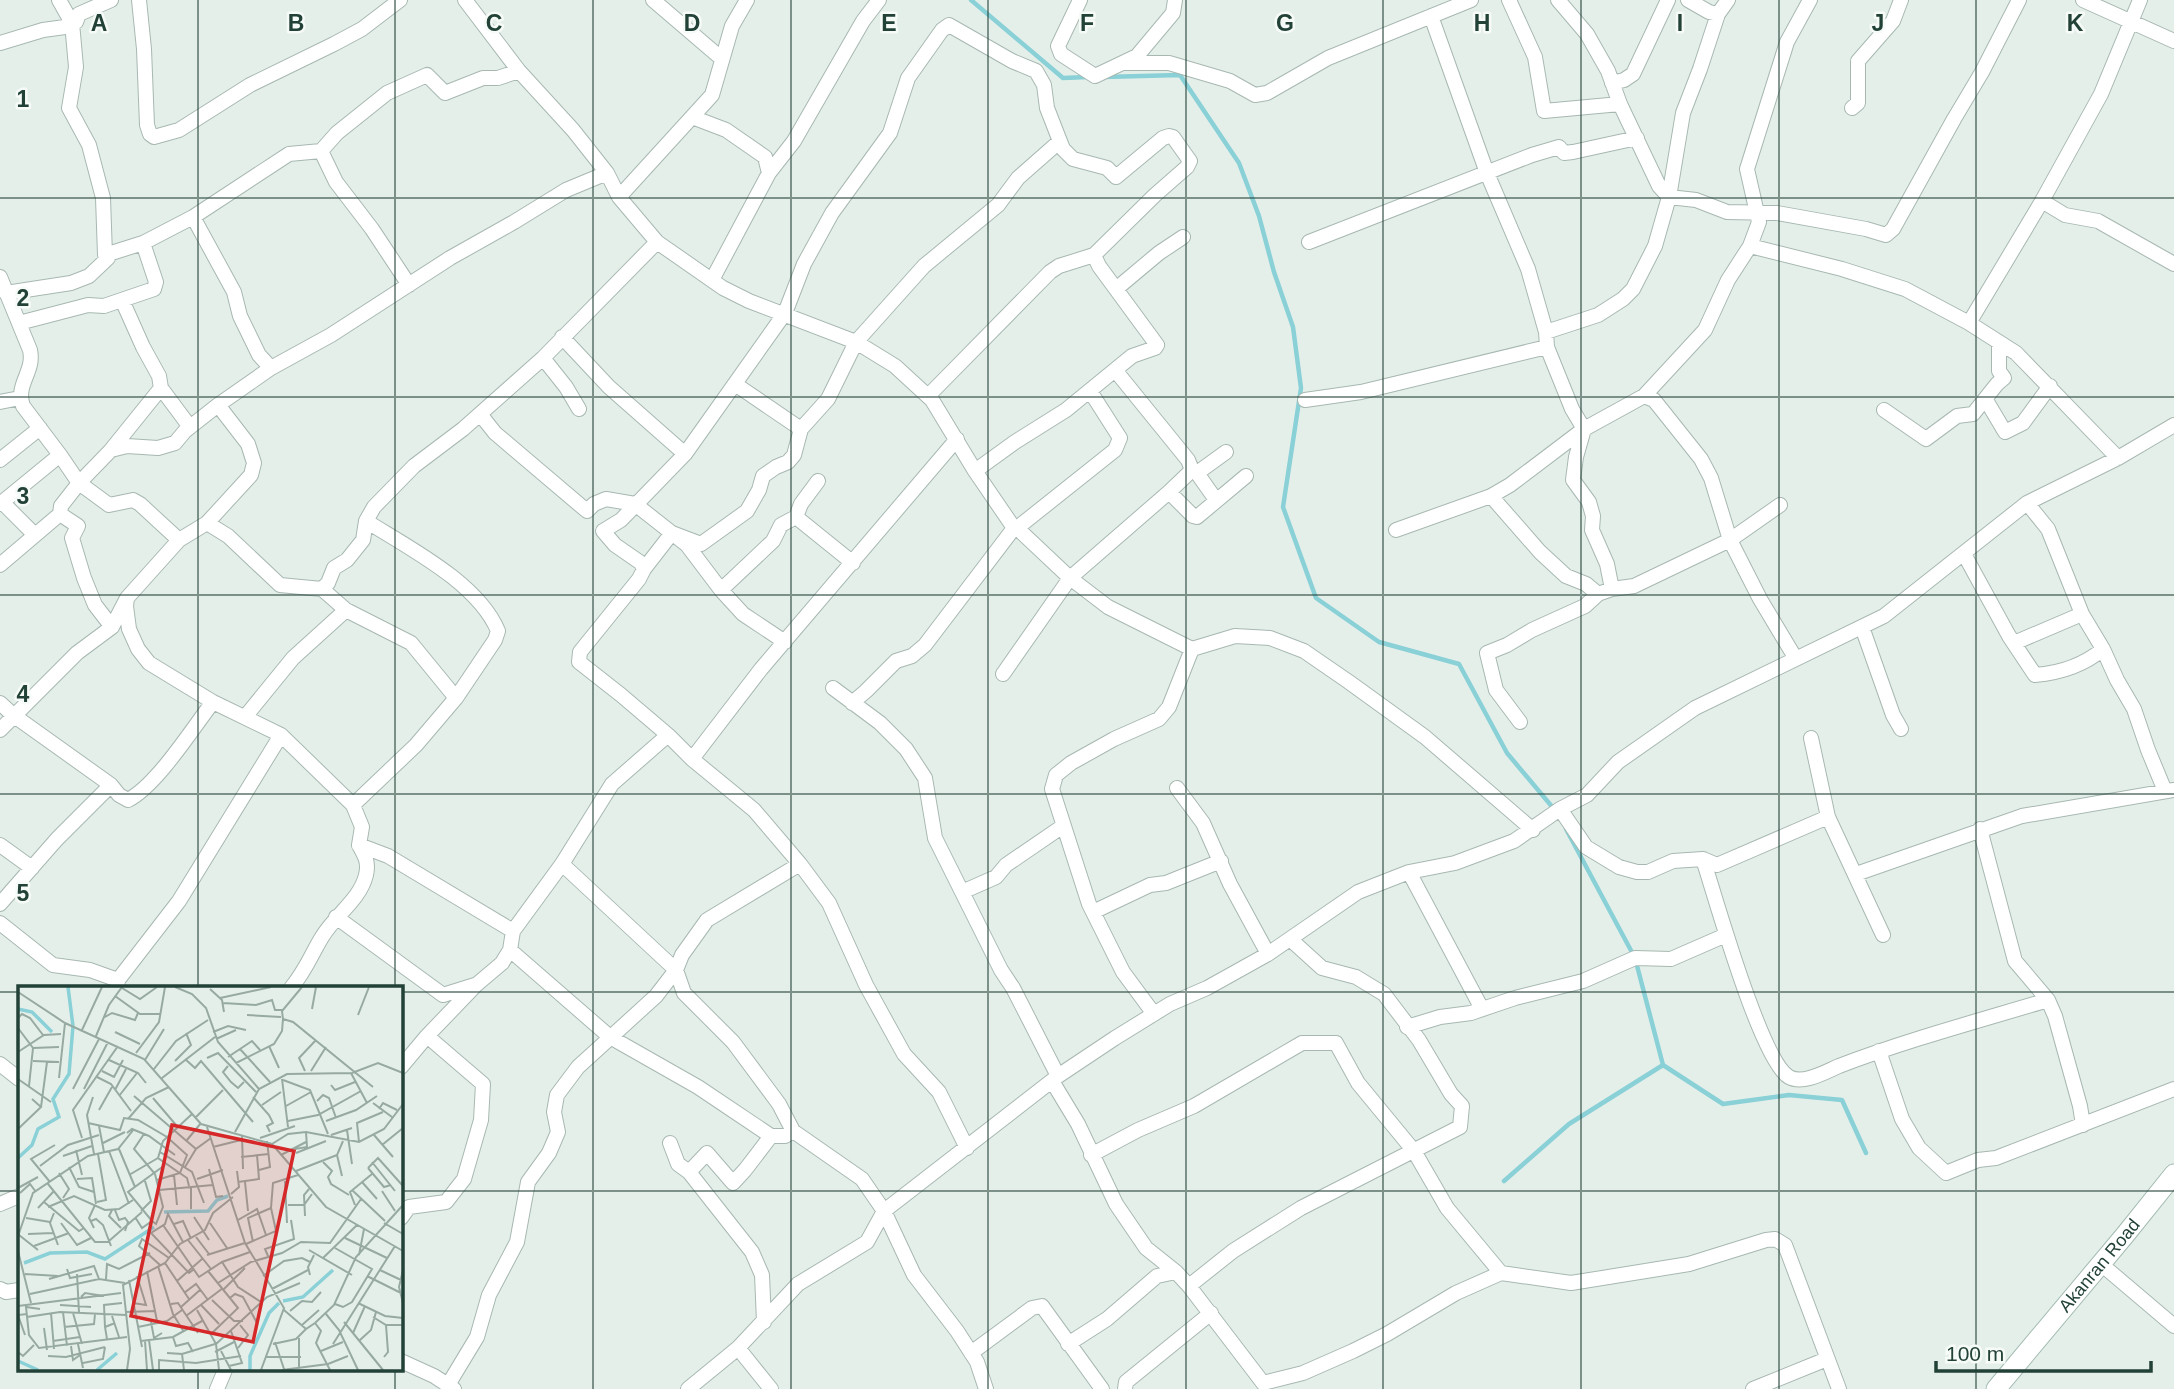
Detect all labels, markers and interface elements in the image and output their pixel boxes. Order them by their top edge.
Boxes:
text: A [91,10,107,36]
text: B [288,10,304,36]
text: C [486,10,502,36]
text: D [684,10,700,36]
text: E [881,10,897,36]
text: F [1080,10,1094,36]
text: G [1276,10,1294,36]
text: H [1474,10,1490,36]
text: I [1677,10,1683,36]
text: J [1872,10,1884,36]
text: K [2067,10,2084,36]
text: 1 [17,86,30,112]
text: 2 [17,285,29,311]
text: 3 [17,483,29,509]
text: 4 [17,681,30,707]
text: 5 [17,880,30,906]
inset map [18,986,402,1372]
street label: Akanran Road [2055,1215,2144,1316]
scale bar [1936,1330,2151,1374]
text: 100 m [1946,1342,2004,1365]

